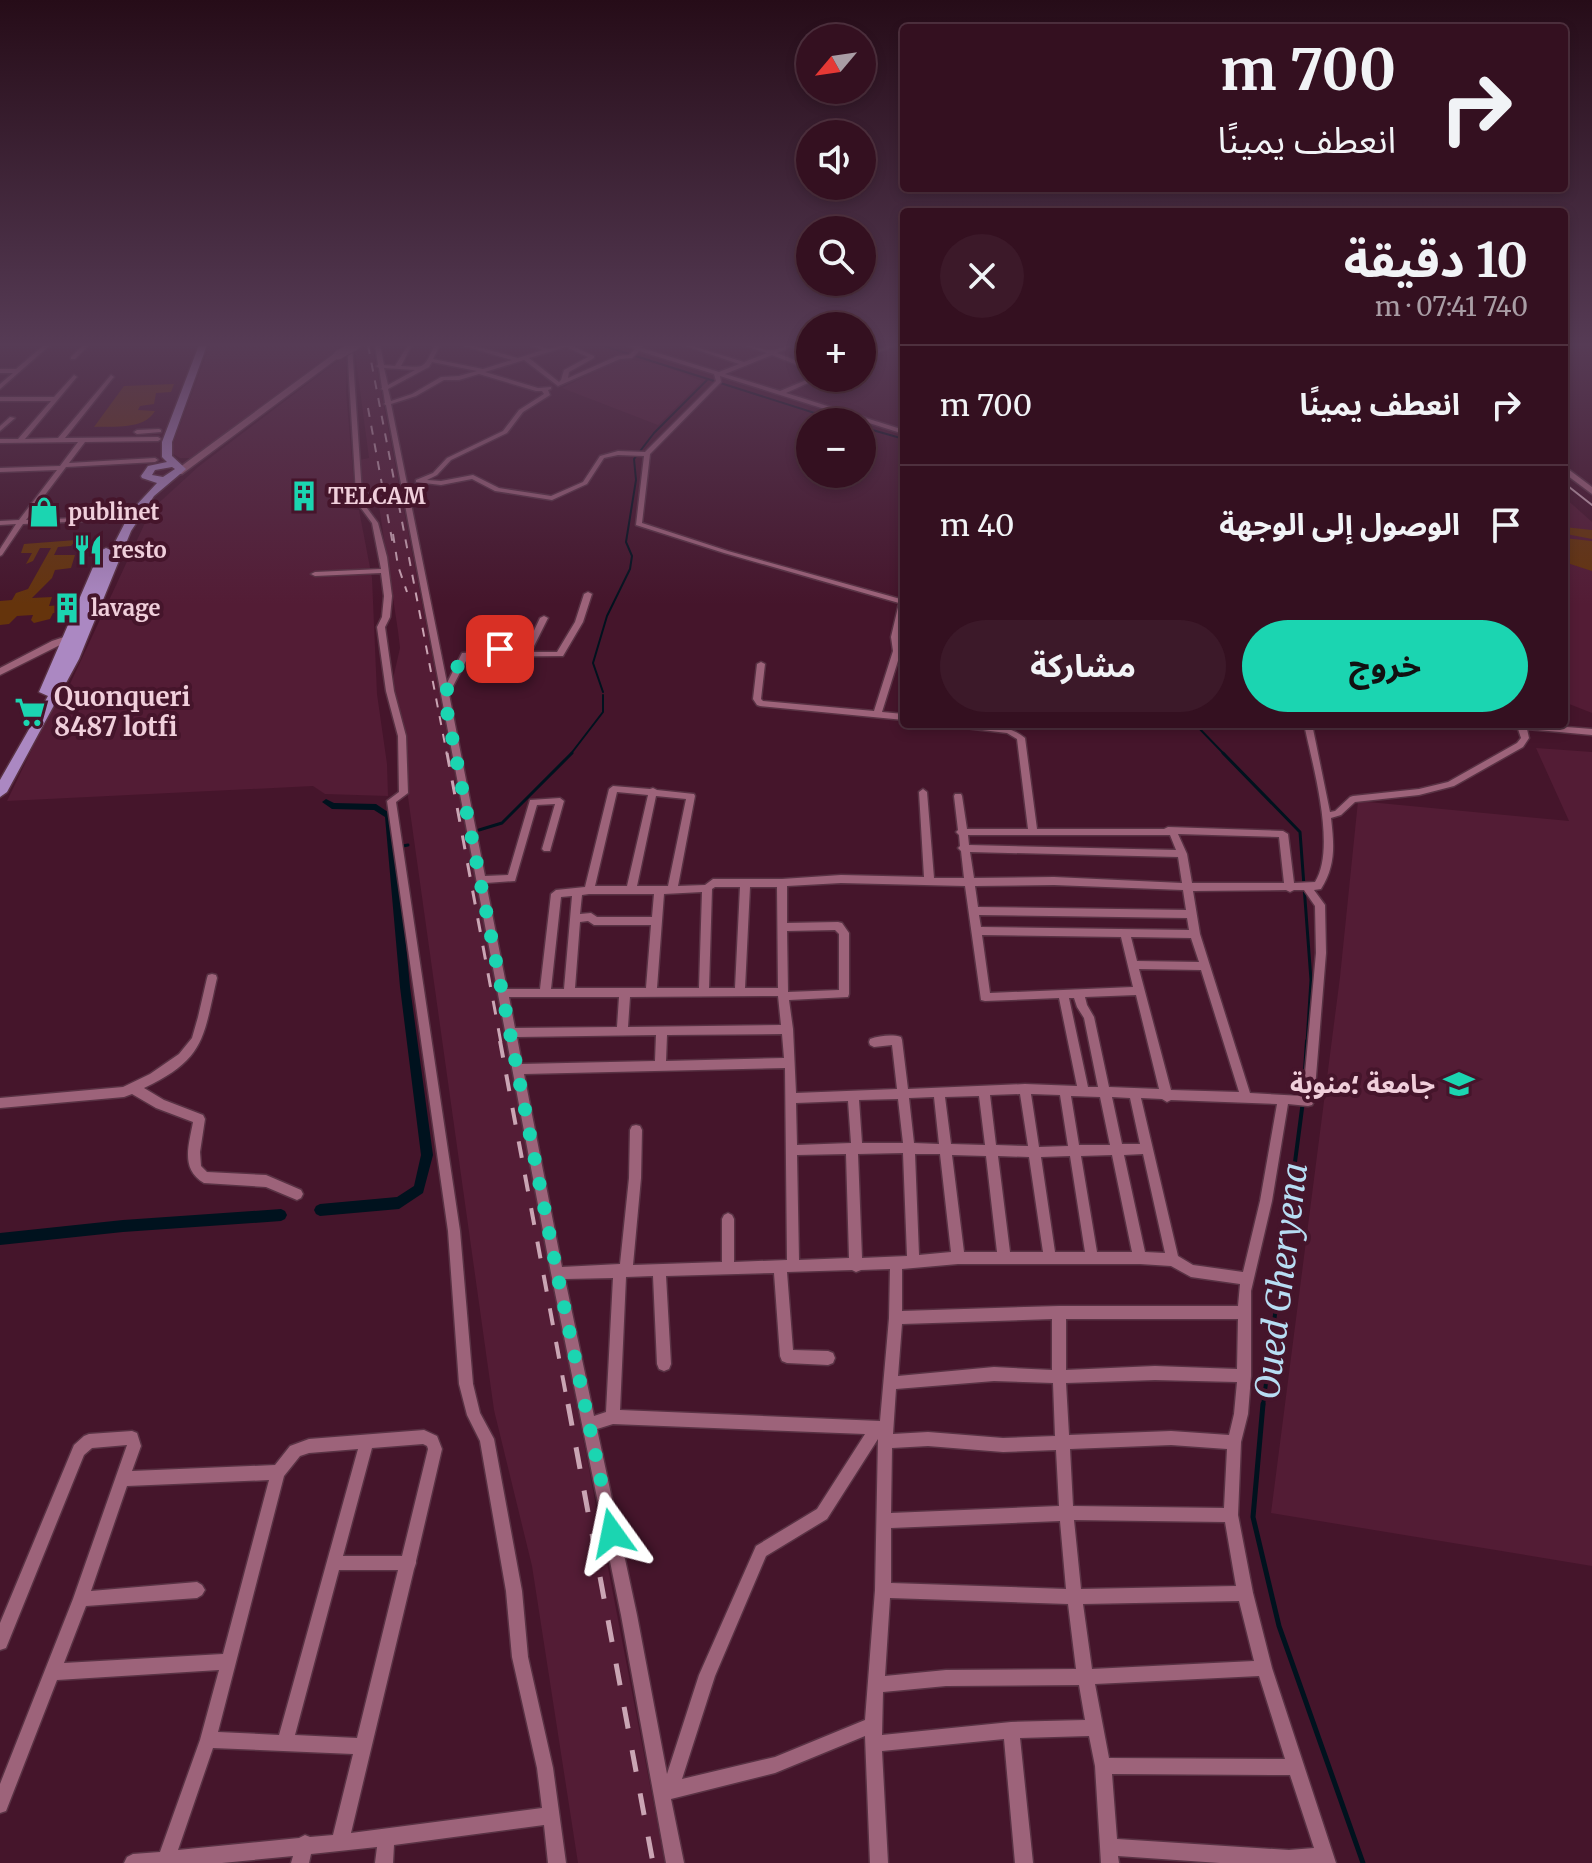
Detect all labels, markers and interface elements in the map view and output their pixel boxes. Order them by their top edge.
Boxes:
north arrow [796,24,876,104]
map controls [796,24,876,488]
text: 700 m [1220,35,1396,105]
icon: right [1424,56,1528,160]
text: انعطف يمينًا [1218,118,1396,163]
button: sound [796,120,876,200]
button: search [796,216,876,296]
text: 10 دقيقة [1344,230,1528,290]
button: close [940,234,1024,318]
text: 740 m · 07:41 [1375,290,1528,323]
button: + [796,312,876,392]
icon: right [1484,383,1528,427]
text: انعطف يمينًا [1300,385,1460,423]
text: 700 m [940,386,1032,424]
button: − [796,408,876,488]
building icon: TELCAM [287,479,321,513]
place label: TELCAM [328,482,426,510]
shop icon: publinet [27,495,61,529]
place label: publinet [68,498,159,526]
icon: arrive [1484,503,1528,547]
text: الوصول إلى الوجهة [1219,505,1460,543]
text: 40 m [940,506,1014,544]
restaurant icon: resto [71,533,105,567]
place label: resto [112,536,167,564]
building icon: lavage [50,591,84,625]
place label: lavage [91,594,161,622]
pin [466,615,534,683]
button: مشاركة [940,620,1226,712]
button: خروج [1242,620,1528,712]
icon: arrive [478,627,522,671]
place label: Quonqueri 8487 lotfi [54,680,191,743]
supermarket icon: Quonqueri 8487 lotfi [13,695,47,729]
place label: جامعة ؛منوبة [1290,1067,1435,1100]
school or university icon: جامعة ؛منوبة [1442,1067,1476,1101]
water label: Oued Gheryena [1246,1160,1316,1402]
position arrow [570,1491,654,1575]

